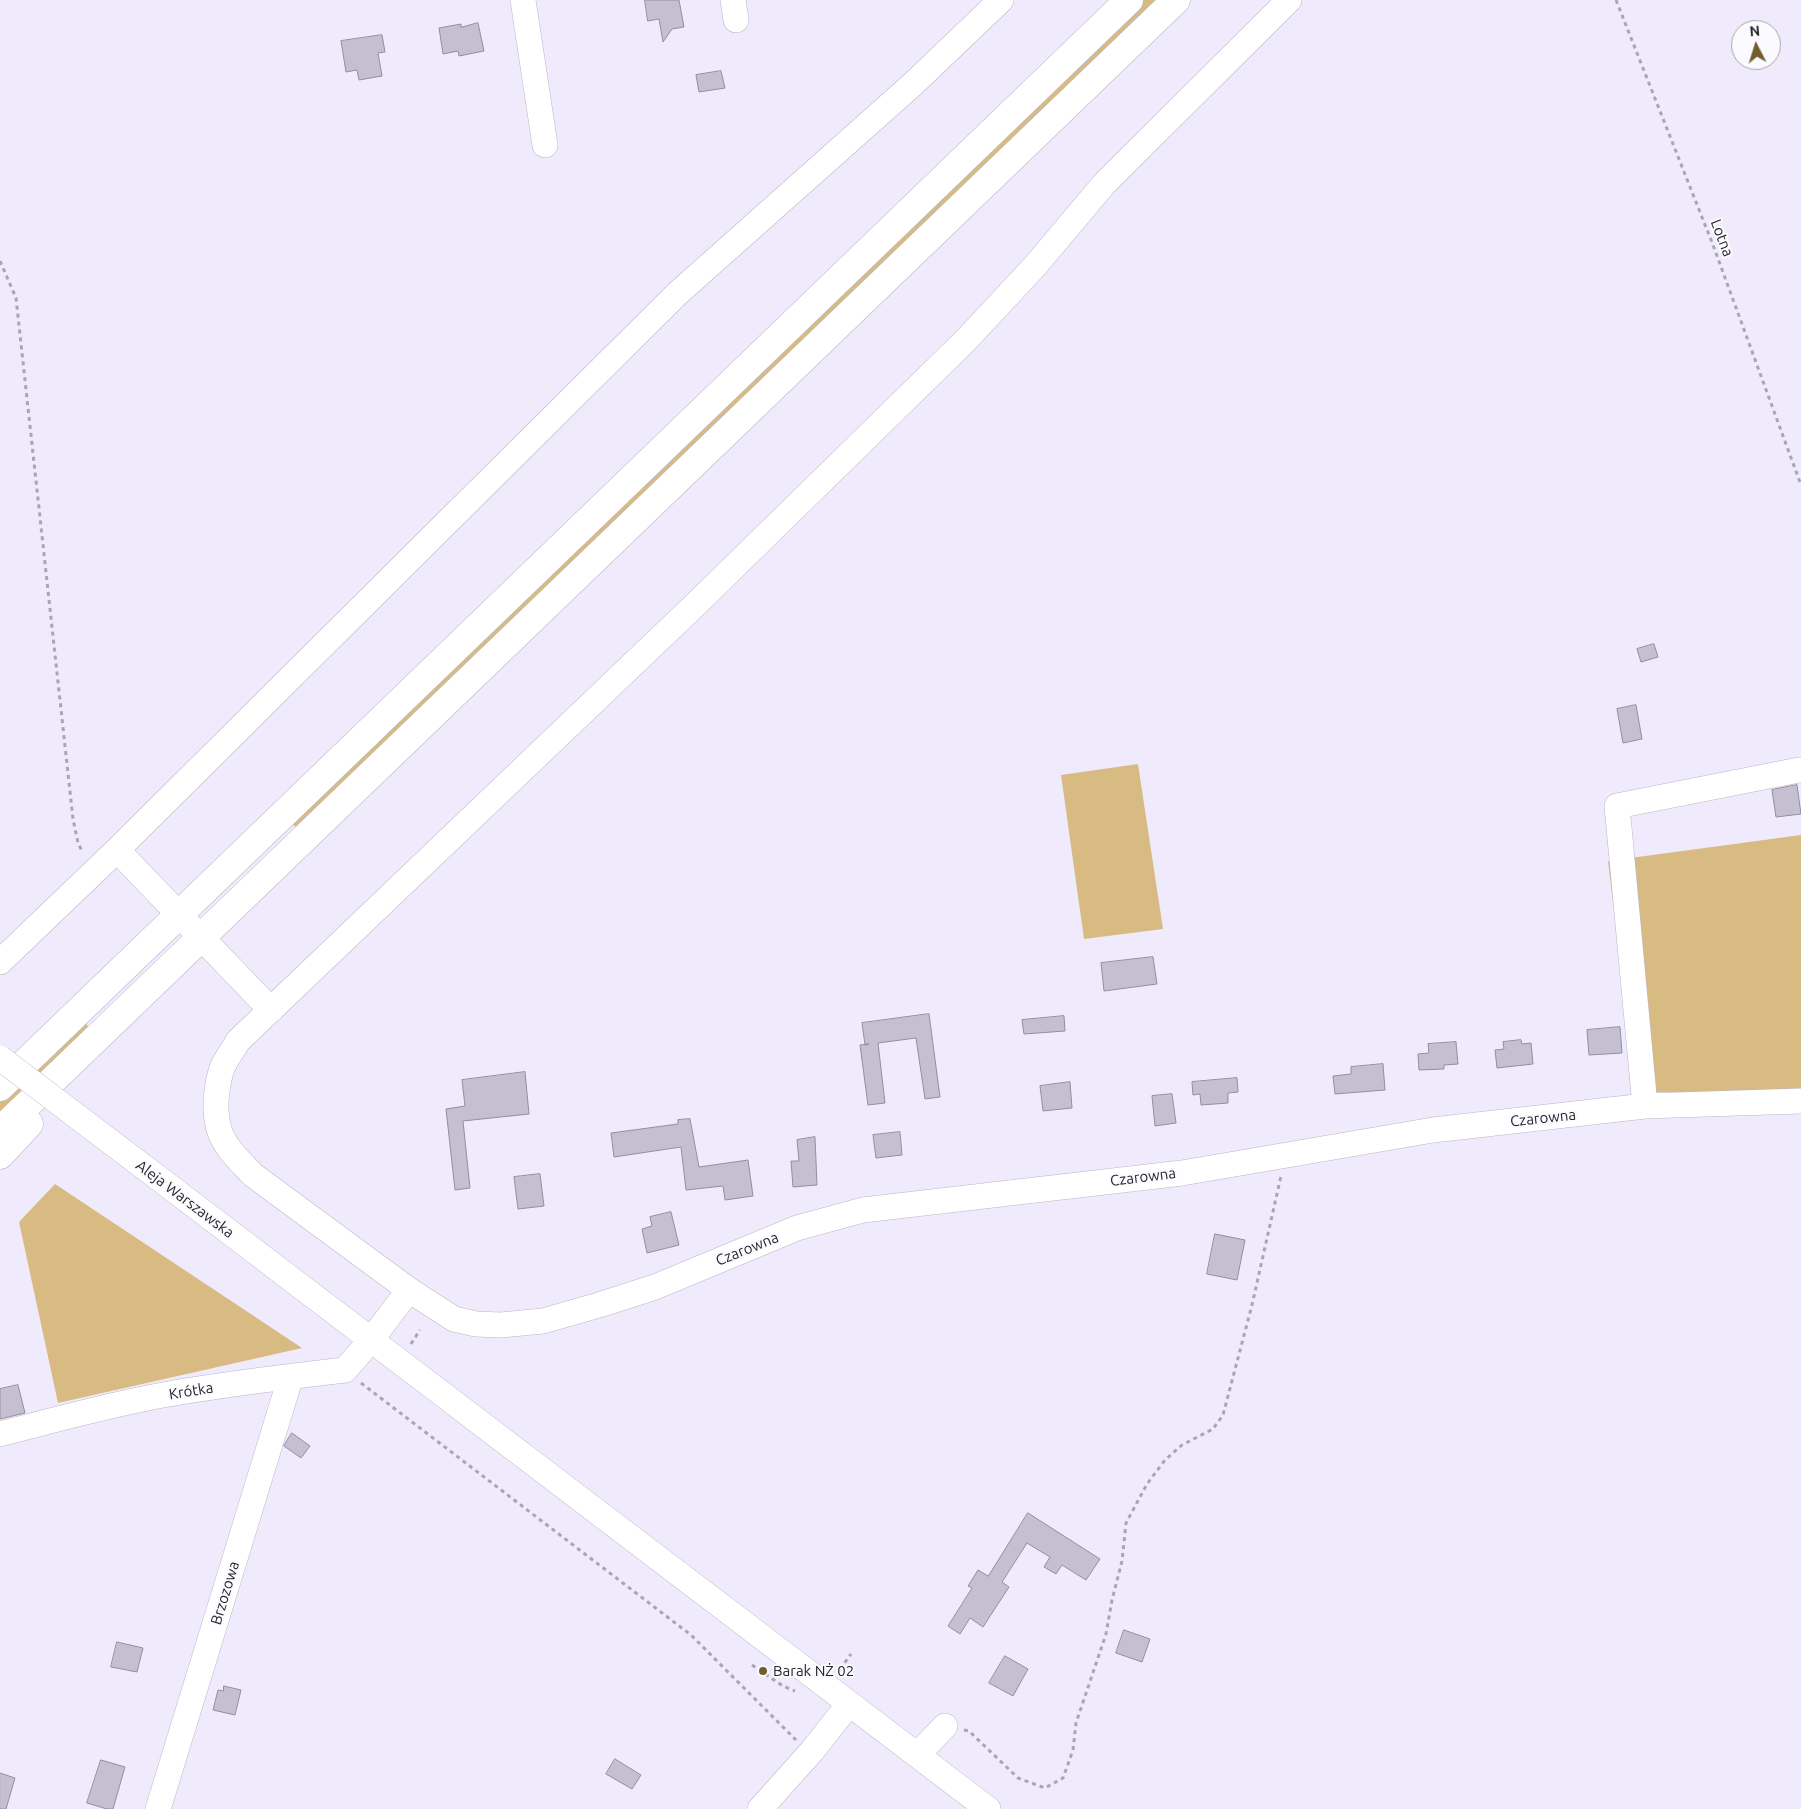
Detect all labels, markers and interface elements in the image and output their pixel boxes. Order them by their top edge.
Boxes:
north arrow [1731,20,1781,70]
text: N [1749,23,1761,39]
street label: Lotna [1707,217,1737,259]
street label: Czarowna [1509,1106,1577,1130]
street label: Aleja Warszawska [132,1156,238,1242]
street label: Czarowna [1109,1164,1177,1190]
street label: Czarowna [713,1228,781,1270]
street label: Krótka [167,1379,215,1403]
street label: Brzozowa [207,1559,243,1627]
place label: Barak NŻ 02 [773,1662,854,1680]
marker: Barak NŻ 02 [757,1665,769,1677]

